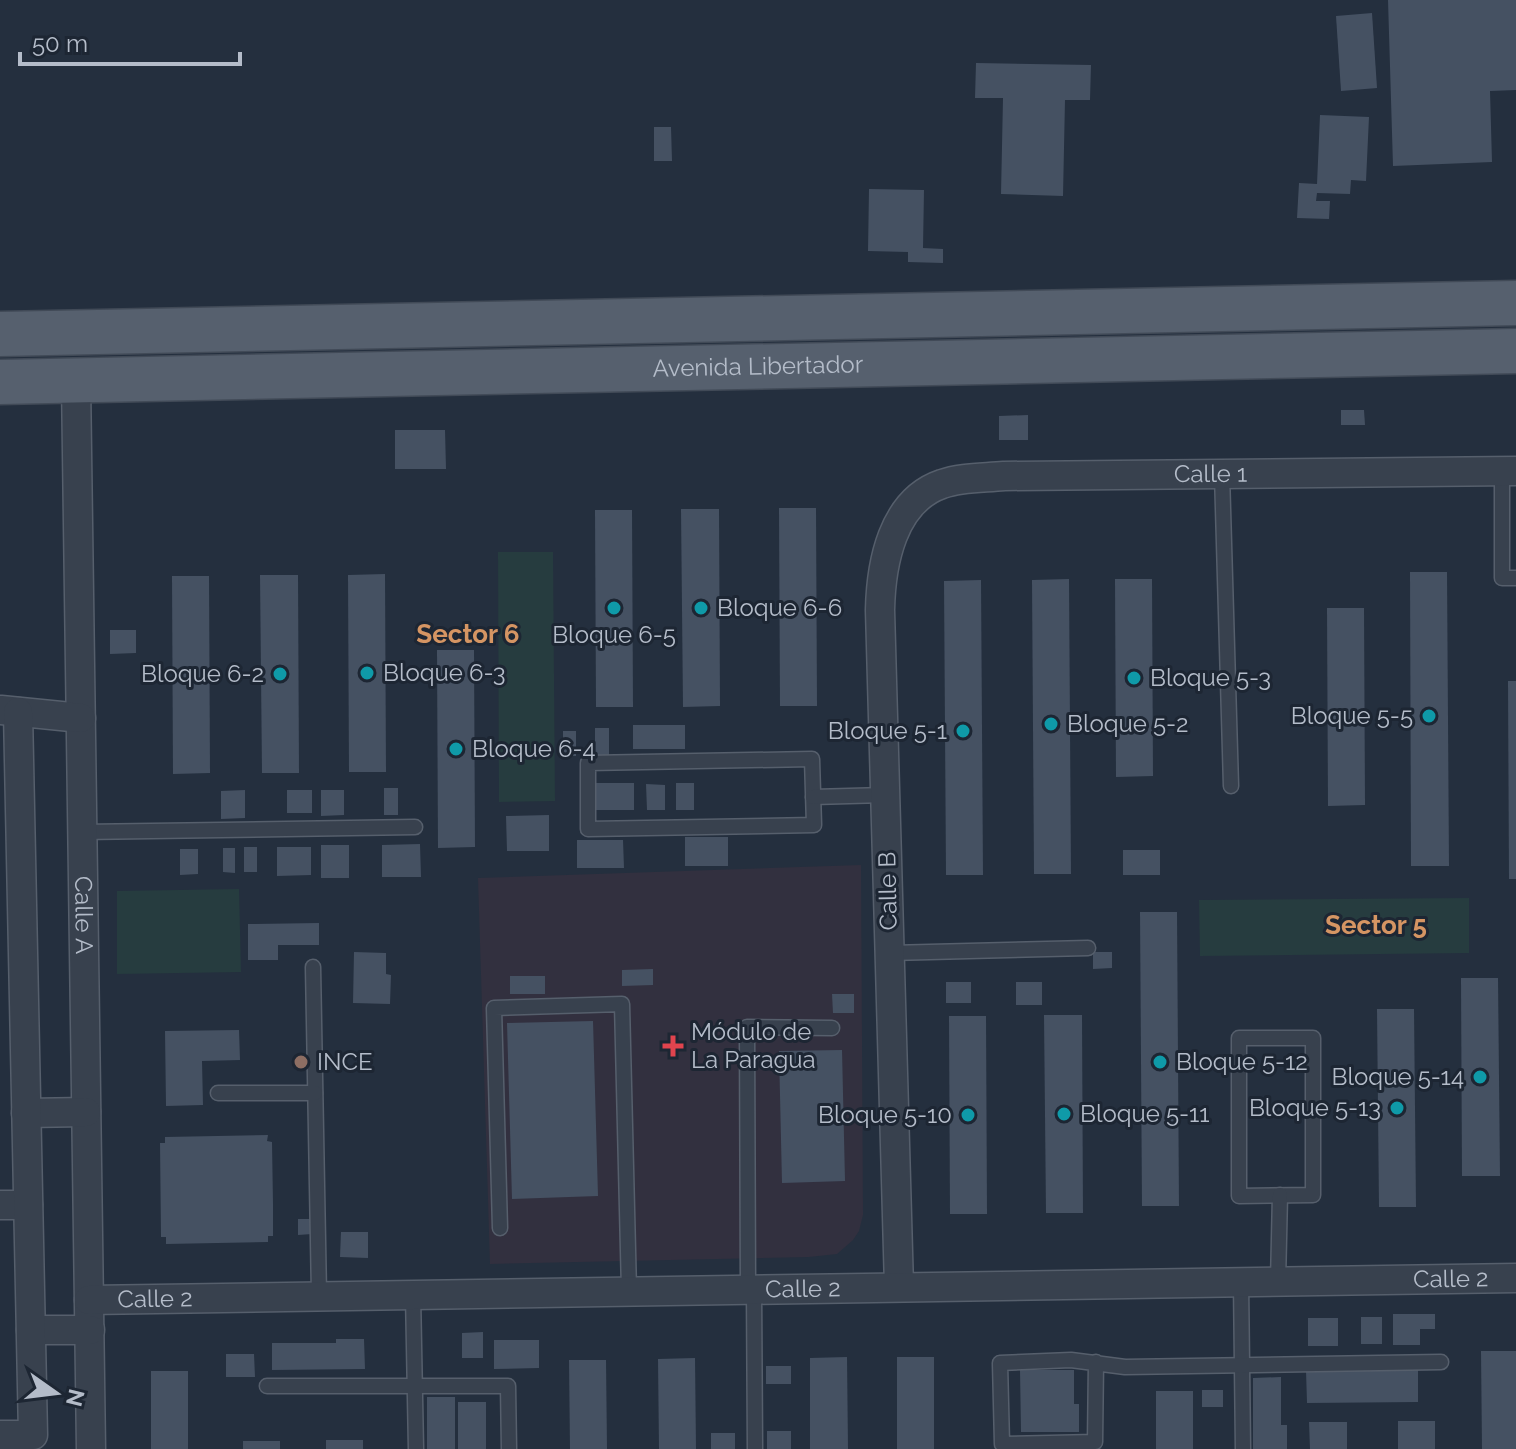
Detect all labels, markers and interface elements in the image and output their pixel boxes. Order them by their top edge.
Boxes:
scale bar [20,16,240,66]
text: 50 m [32,29,88,58]
street label: Avenida Libertador [652,349,864,383]
street label: Calle 1 [1174,459,1247,488]
place label: Bloque 6-6 [717,593,842,622]
marker: Bloque 6-5 [605,599,623,617]
marker: Bloque 6-6 [692,599,710,617]
district label: Sector 6 [416,619,520,649]
place label: Bloque 6-5 [552,620,676,649]
place label: Bloque 6-3 [383,658,506,687]
place label: Bloque 6-2 [141,659,264,688]
place label: Bloque 5-3 [1150,663,1271,692]
marker: Bloque 6-3 [358,664,376,682]
marker: Bloque 6-2 [271,665,289,683]
marker: Bloque 5-3 [1125,669,1143,687]
place label: Bloque 5-5 [1291,701,1413,730]
marker: Bloque 5-5 [1420,707,1438,725]
place label: Bloque 5-2 [1067,709,1189,738]
marker: Bloque 5-2 [1042,715,1060,733]
place label: Bloque 5-1 [828,716,947,745]
marker: Bloque 5-1 [954,722,972,740]
place label: Bloque 6-4 [472,734,596,763]
marker: Bloque 6-4 [447,740,465,758]
street label: Calle B [872,851,903,931]
street label: Calle A [69,876,99,954]
district label: Sector 5 [1325,910,1427,940]
place label: Módulo de La Paragua [691,1017,816,1074]
marker: Módulo de La Paragua [662,1035,684,1057]
place label: INCE [317,1047,373,1076]
place label: Bloque 5-12 [1176,1047,1308,1076]
marker: INCE [292,1053,310,1071]
marker: Bloque 5-12 [1151,1053,1169,1071]
place label: Bloque 5-14 [1332,1062,1464,1091]
marker: Bloque 5-14 [1471,1068,1489,1086]
place label: Bloque 5-13 [1249,1093,1381,1122]
place label: Bloque 5-11 [1080,1099,1210,1128]
marker: Bloque 5-13 [1388,1099,1406,1117]
place label: Bloque 5-10 [818,1100,952,1129]
marker: Bloque 5-11 [1055,1105,1073,1123]
marker: Bloque 5-10 [959,1106,977,1124]
street label: Calle 2 [1413,1263,1489,1294]
street label: Calle 2 [765,1273,841,1304]
street label: Calle 2 [117,1283,193,1314]
north arrow [16,1353,96,1433]
text: N [61,1387,90,1409]

